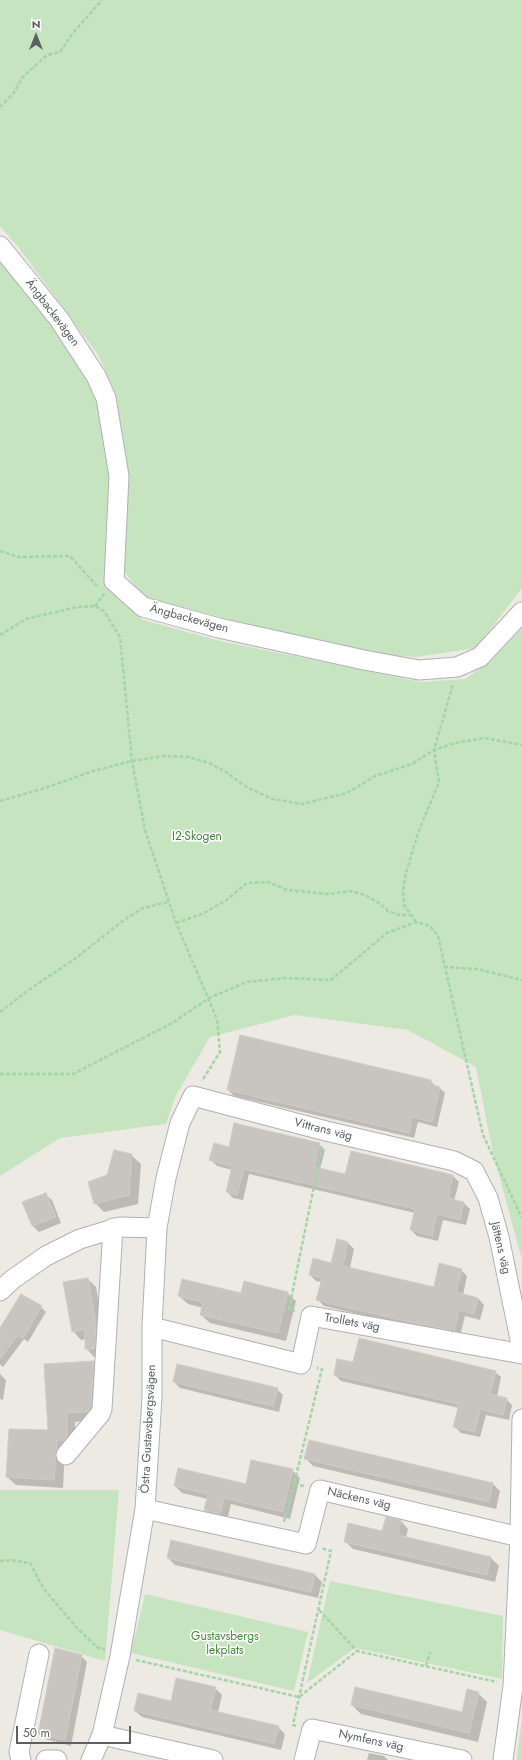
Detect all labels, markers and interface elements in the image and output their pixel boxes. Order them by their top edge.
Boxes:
north arrow [16,16,56,56]
text: N [32,16,40,32]
street label: Ängbackevägen [22,276,82,350]
street label: Ängbackevägen [148,602,230,636]
park label: I2-Skogen [172,830,222,844]
street label: Vittrans väg [292,1116,354,1144]
street label: Jättens väg [487,1220,513,1276]
street label: Trollets väg [323,1311,381,1335]
street label: Östra Gustavsbergsvägen [138,1364,160,1494]
street label: Näckens väg [326,1485,392,1513]
park label: Gustavsbergs lekplats [191,1630,259,1658]
scale bar [18,1718,133,1744]
text: 50 m [23,1724,50,1742]
street label: Nymfens väg [337,1727,405,1755]

